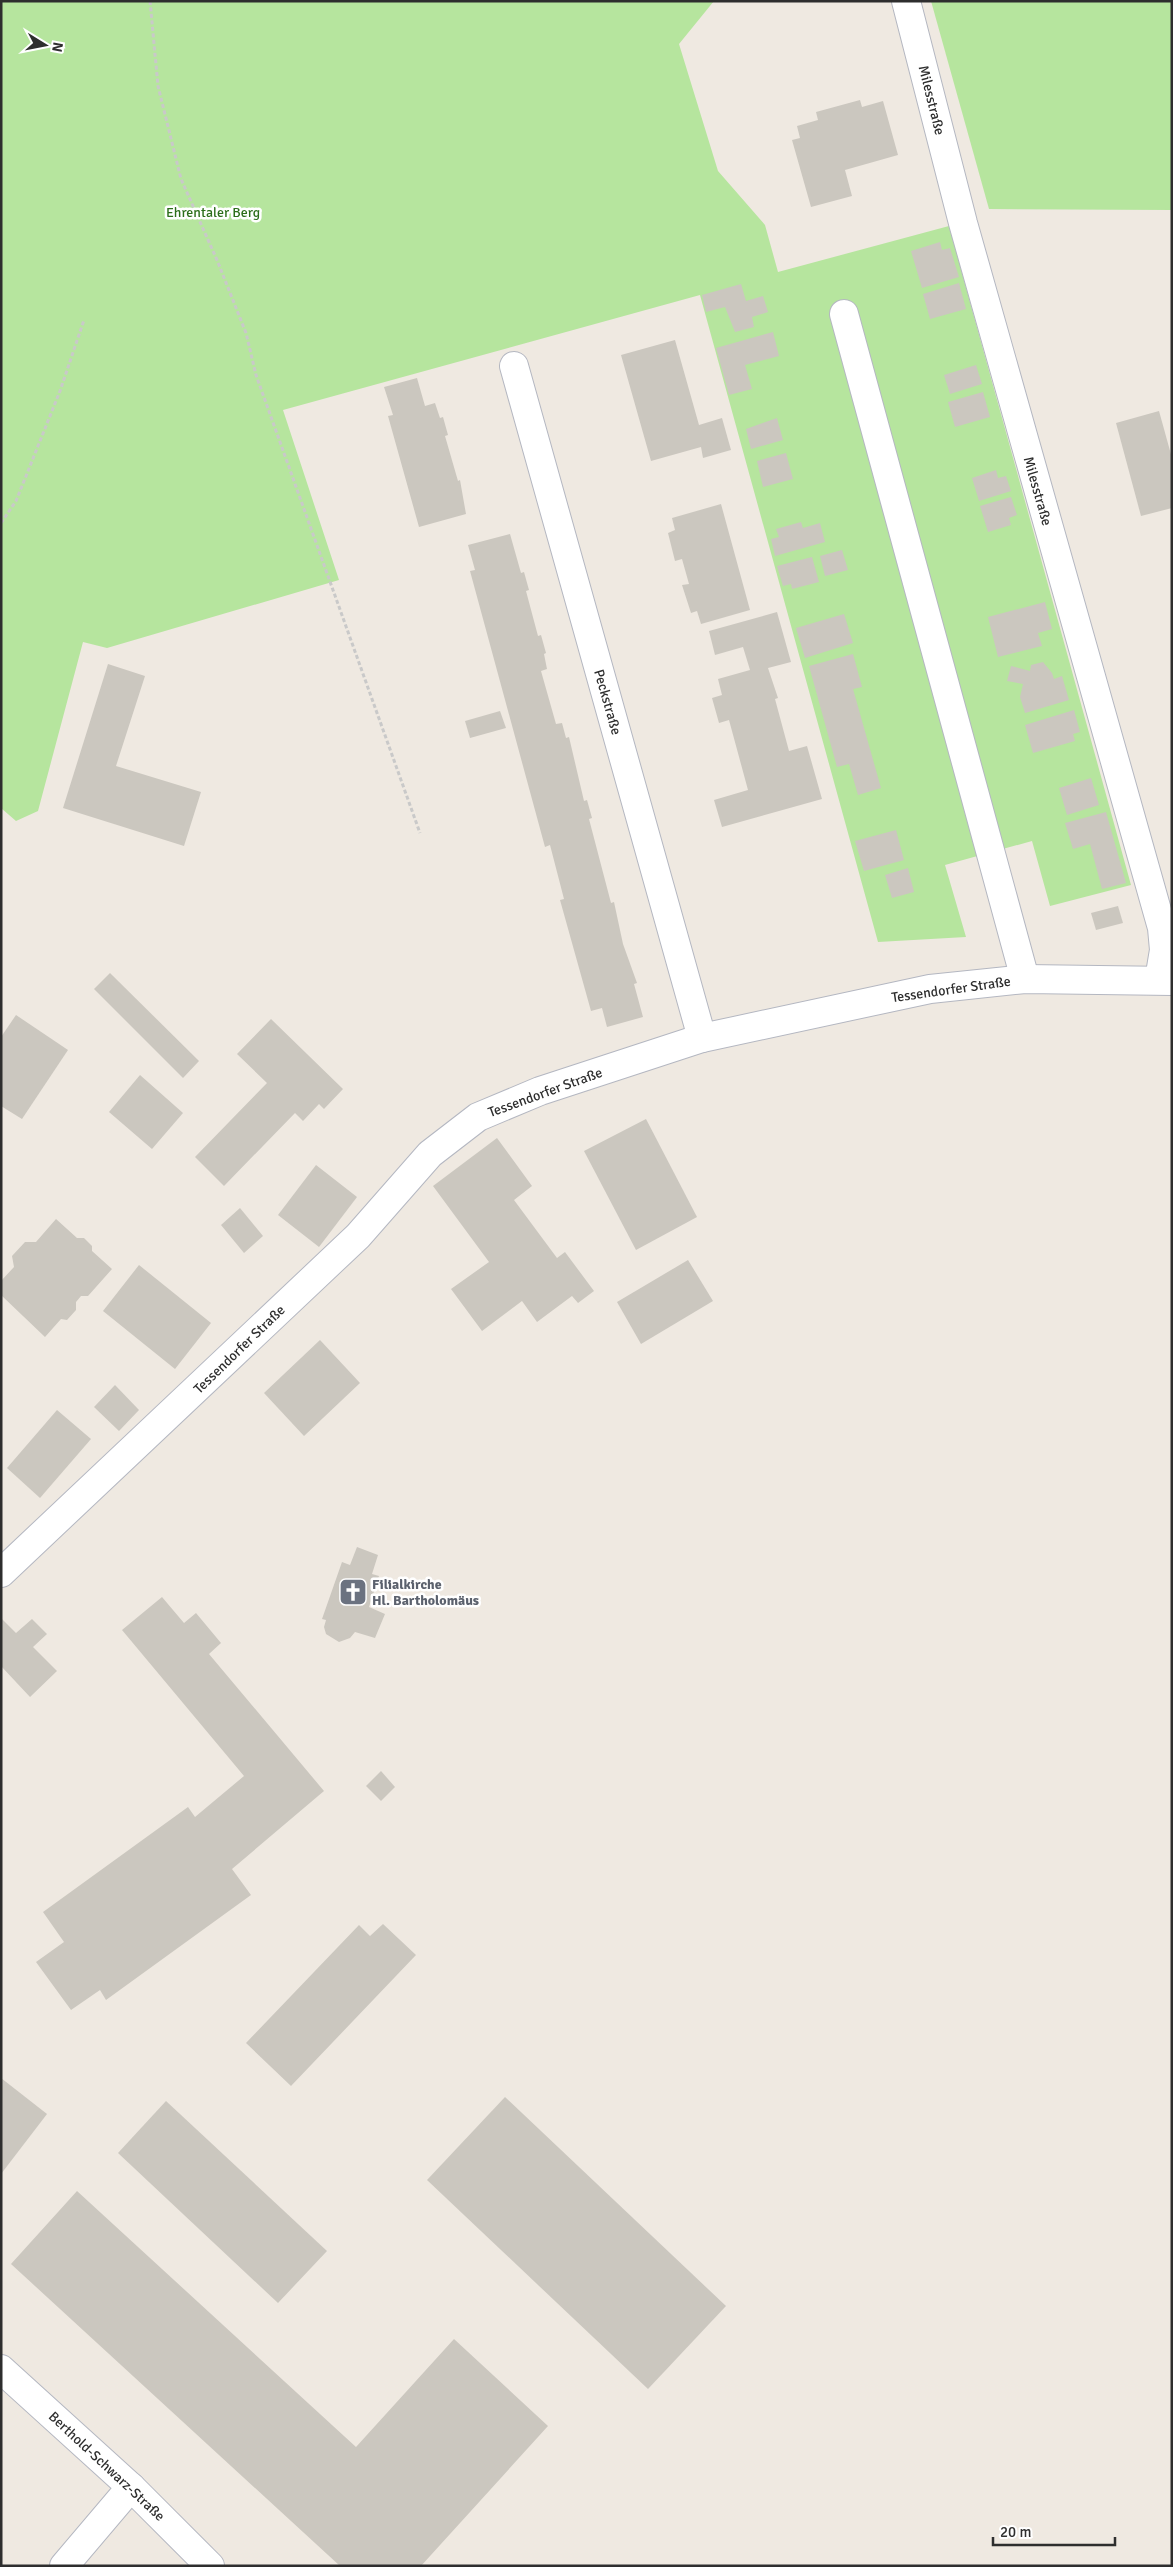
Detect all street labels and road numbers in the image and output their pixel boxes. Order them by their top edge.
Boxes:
street label: Milesstraße [915,64,948,137]
street label: Milesstraße [1020,455,1055,528]
street label: Peckstraße [590,668,625,737]
street label: Tessendorfer Straße [890,973,1012,1006]
street label: Tessendorfer Straße [486,1064,605,1121]
street label: Tessendorfer Straße [190,1301,289,1397]
street label: Berthold-Schwarz-Straße [45,2408,168,2525]

